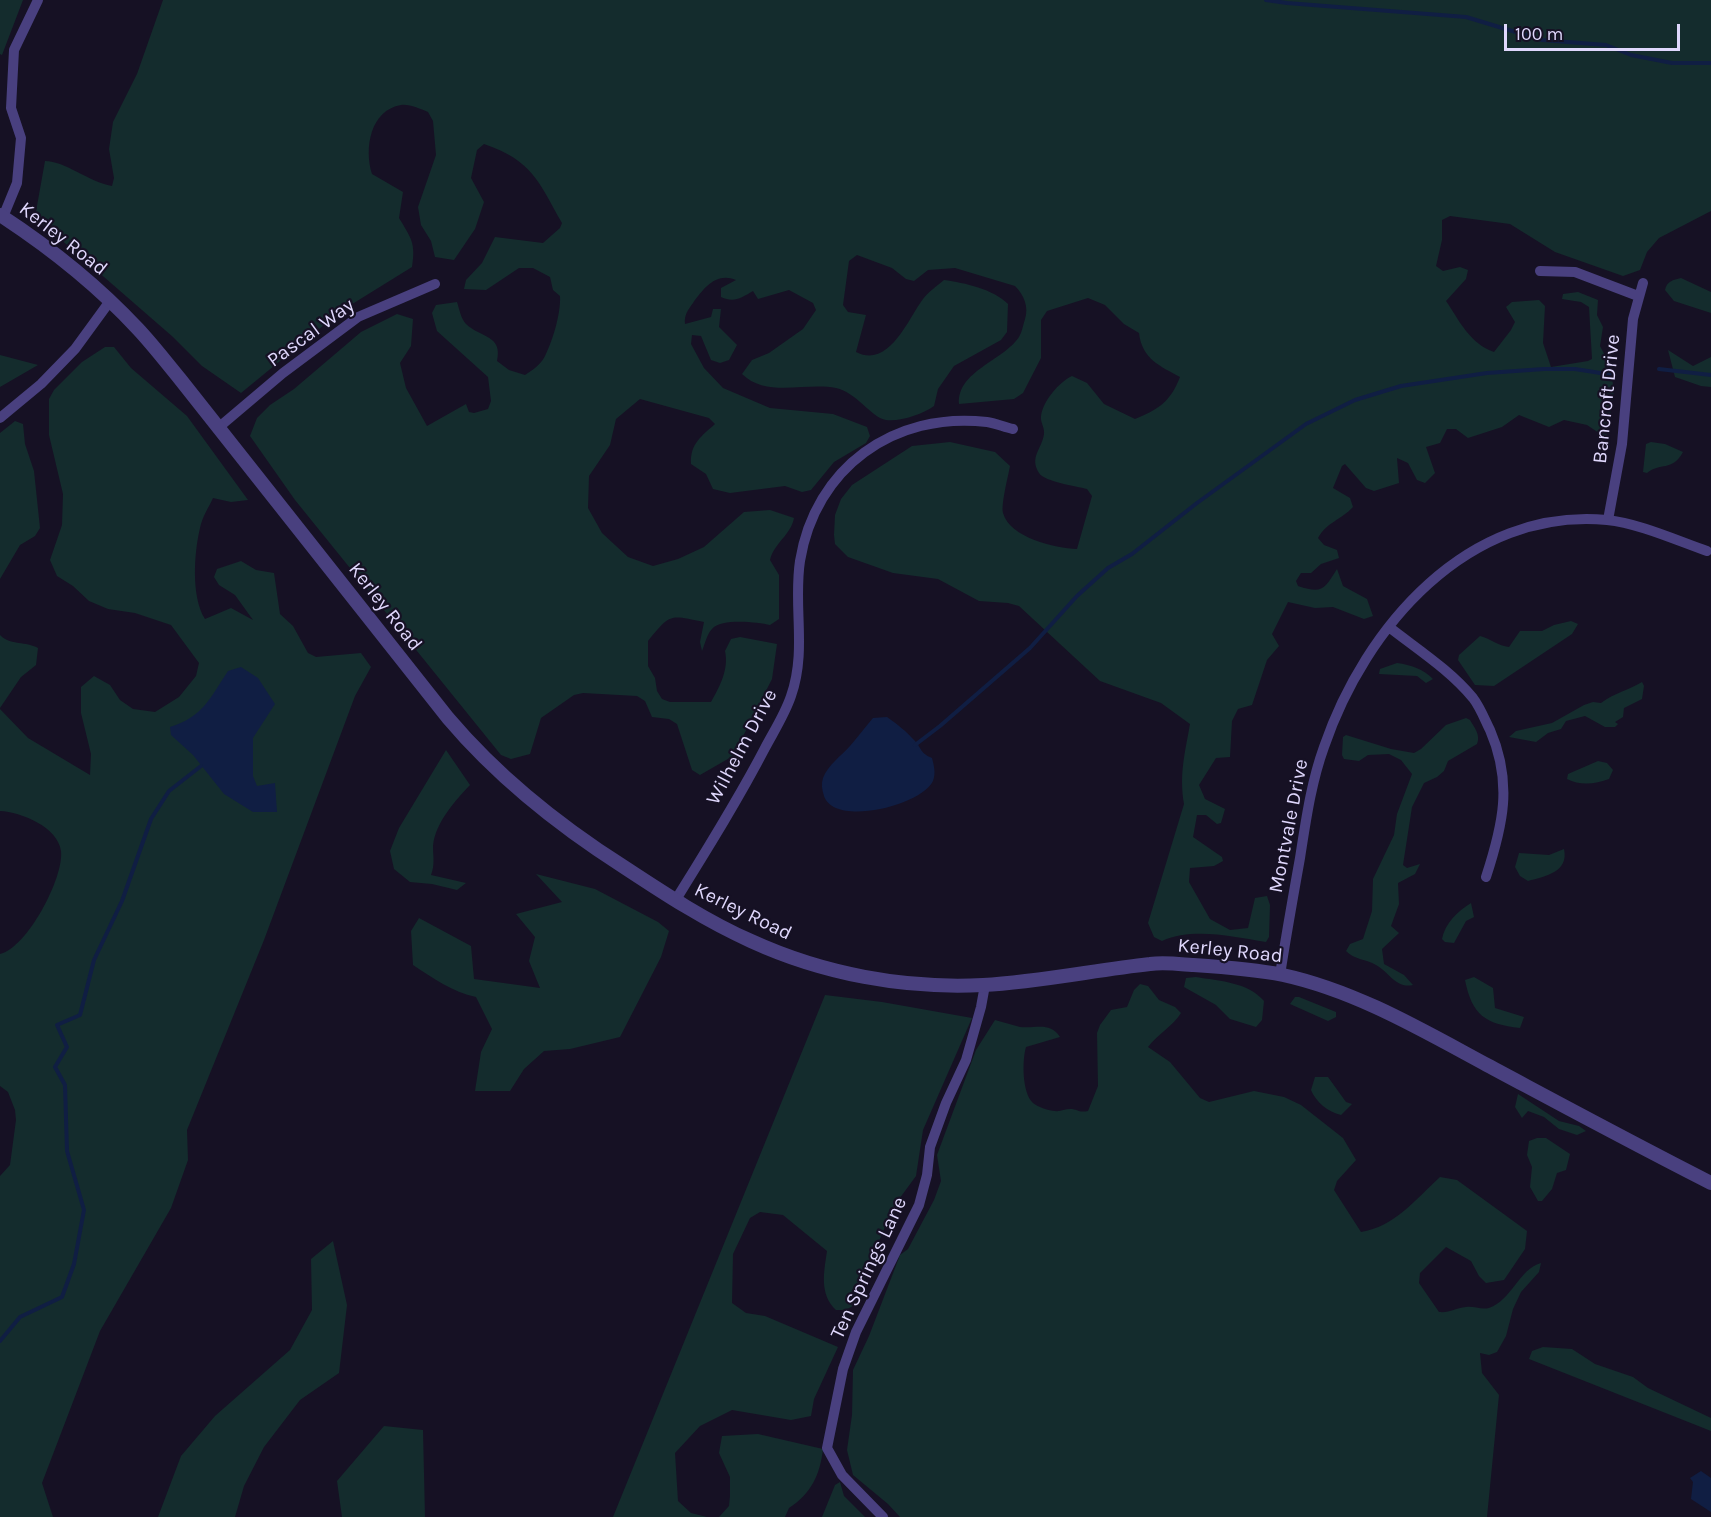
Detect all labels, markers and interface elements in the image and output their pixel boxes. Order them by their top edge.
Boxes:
scale bar [1507,12,1682,50]
text: 100 m [1515,23,1563,45]
street label: Kerley Road [14,197,112,281]
street label: Pascal Way [263,293,359,373]
street label: Bancroft Drive [1588,333,1626,465]
street label: Kerley Road [343,558,427,656]
street label: Wilhelm Drive [701,685,783,809]
street label: Montvale Drive [1264,757,1314,895]
street label: Kerley Road [690,878,796,946]
street label: Kerley Road [1176,934,1284,968]
street label: Ten Springs Lane [826,1193,912,1343]

